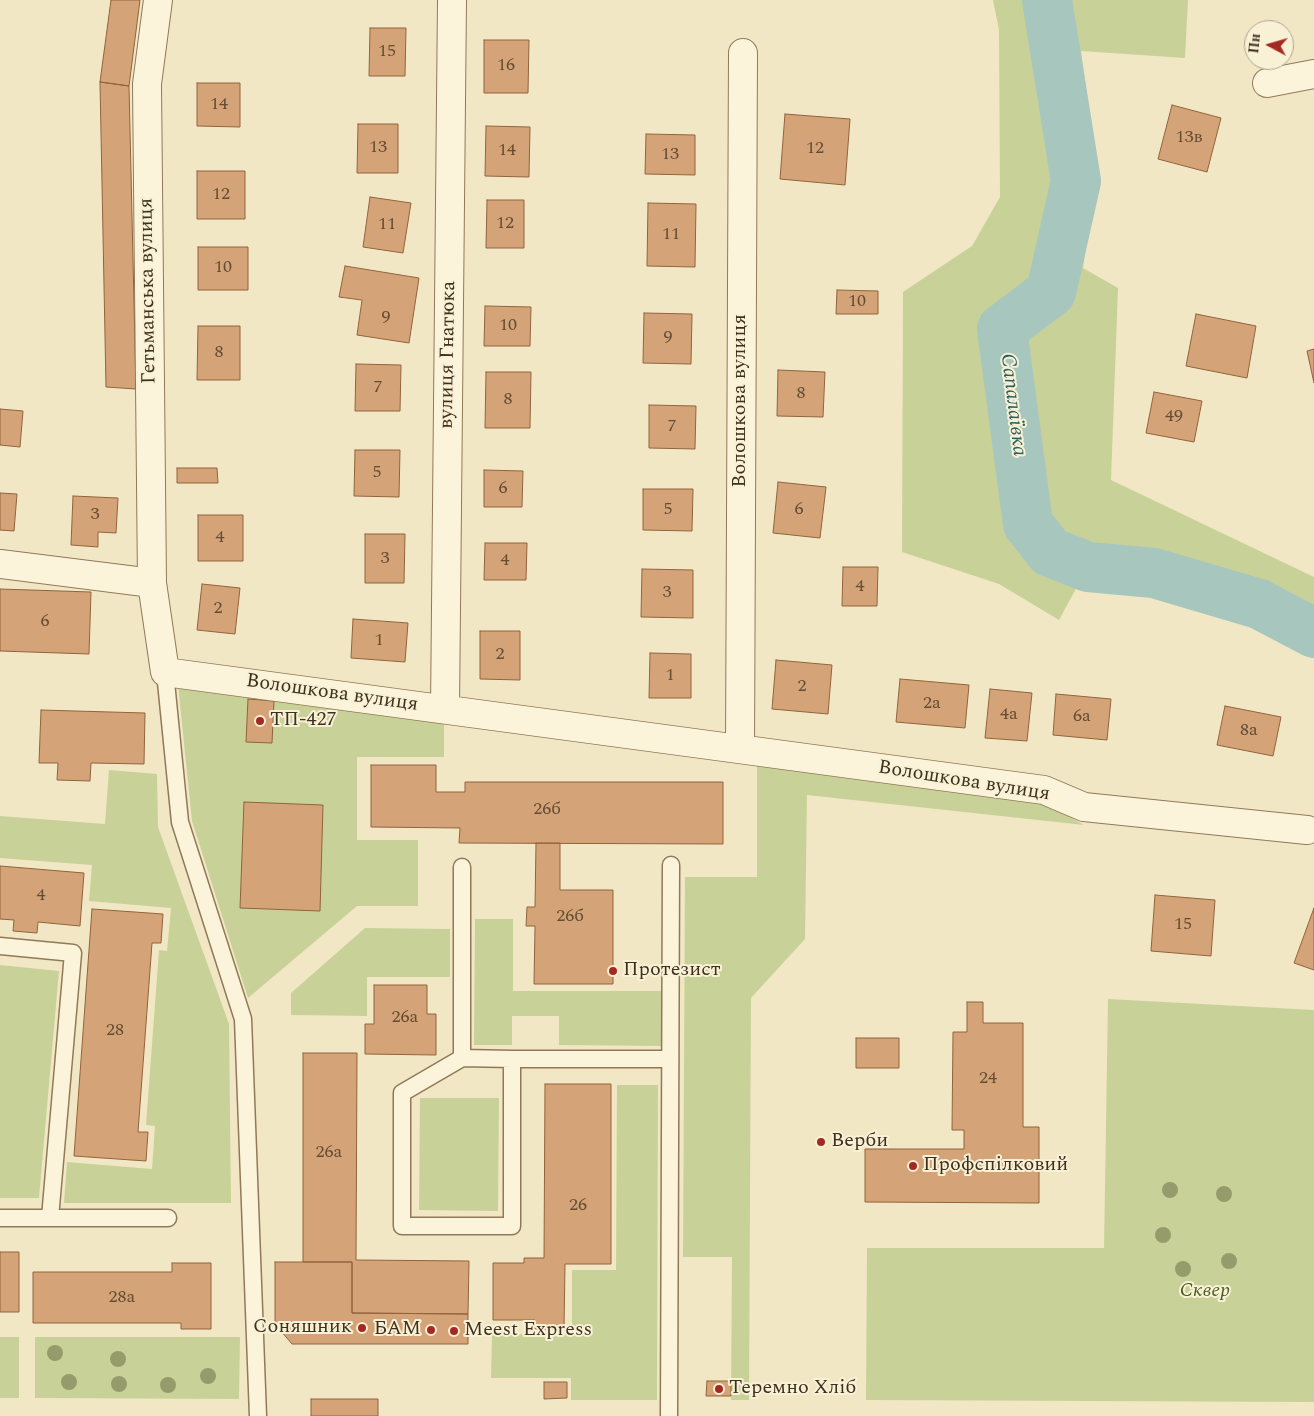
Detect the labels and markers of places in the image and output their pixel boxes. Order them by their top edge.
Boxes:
place label: ТП-427 [270,709,337,733]
marker: ТП-427 [254,715,266,727]
place label: Протезист [623,959,721,983]
marker: Протезист [607,965,619,977]
place label: Верби [831,1130,888,1154]
marker: Верби [815,1136,827,1148]
place label: Профспілковий [923,1154,1068,1178]
marker: Профспілковий [907,1160,919,1172]
place label: Соняшник [253,1316,352,1340]
place label: БАМ [374,1318,421,1342]
place label: Meest Express [464,1319,592,1343]
marker: Соняшник [356,1322,368,1334]
marker: БАМ [425,1324,437,1336]
marker: Meest Express [448,1325,460,1337]
place label: Теремно Хліб [729,1377,856,1401]
marker: Теремно Хліб [713,1383,725,1395]

